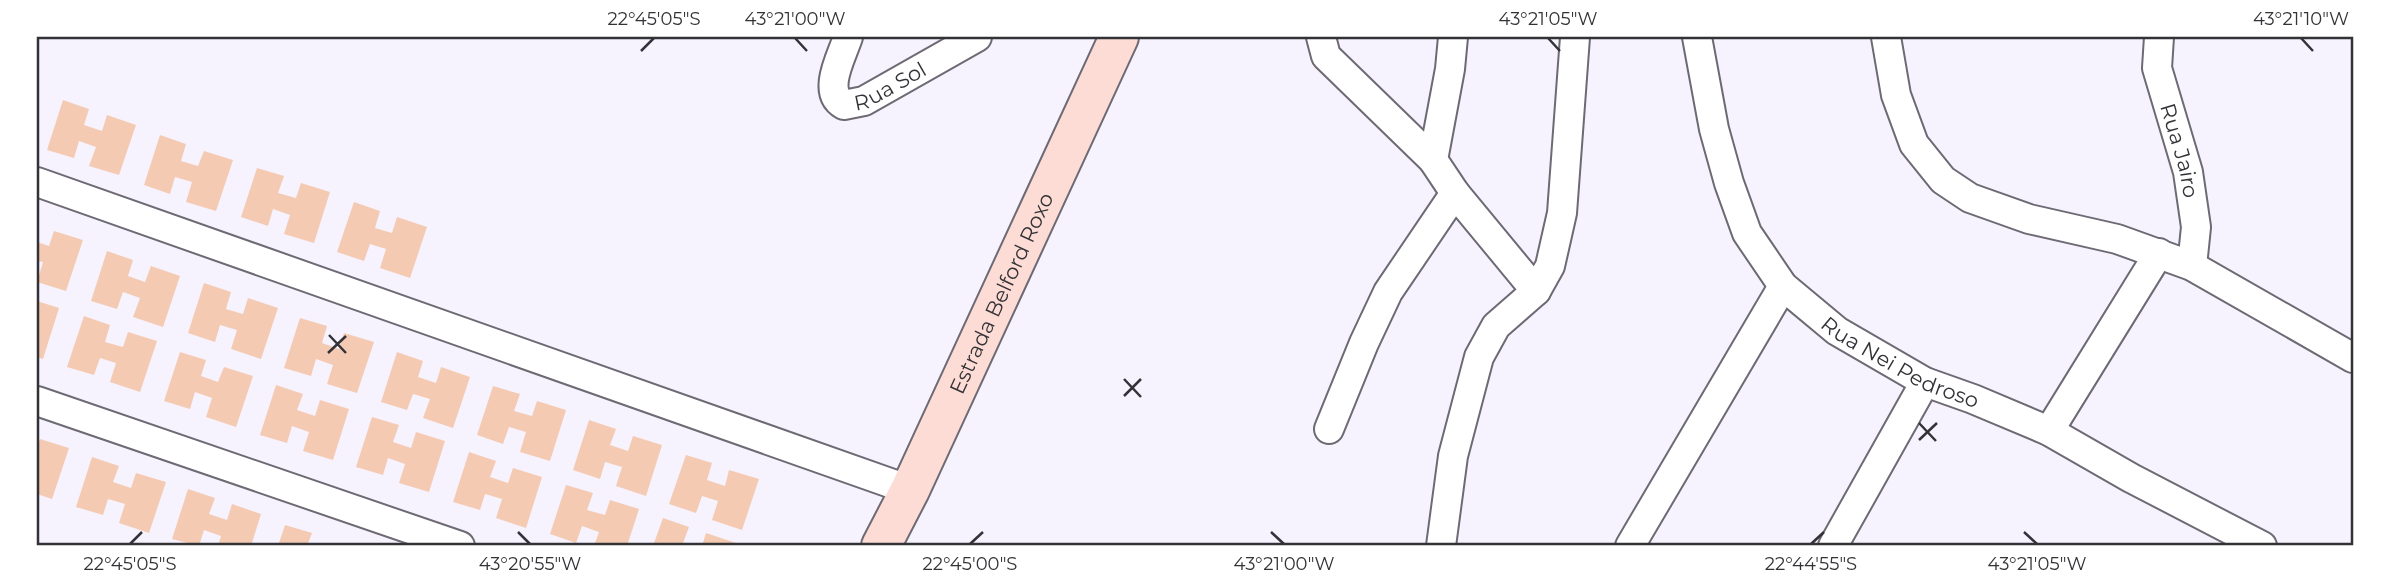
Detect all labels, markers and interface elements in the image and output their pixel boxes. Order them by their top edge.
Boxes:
text: 22°45'05"S [608,8,700,30]
text: 43°21'00"W [745,8,845,30]
text: 43°21'05"W [1499,8,1597,30]
text: 43°21'10"W [2253,8,2349,30]
street label: Rua Sol [852,56,930,115]
street label: Rua Jairo [2156,100,2204,200]
street label: Estrada Belford Roxo [944,188,1058,398]
street label: Rua Nei Pedroso [1816,311,1982,413]
text: 22°45'05"S [84,553,176,575]
text: 43°20'55"W [479,553,581,575]
text: 22°45'00"S [923,553,1017,575]
text: 43°21'00"W [1234,553,1334,575]
text: 22°44'55"S [1765,553,1857,575]
text: 43°21'05"W [1988,553,2086,575]

